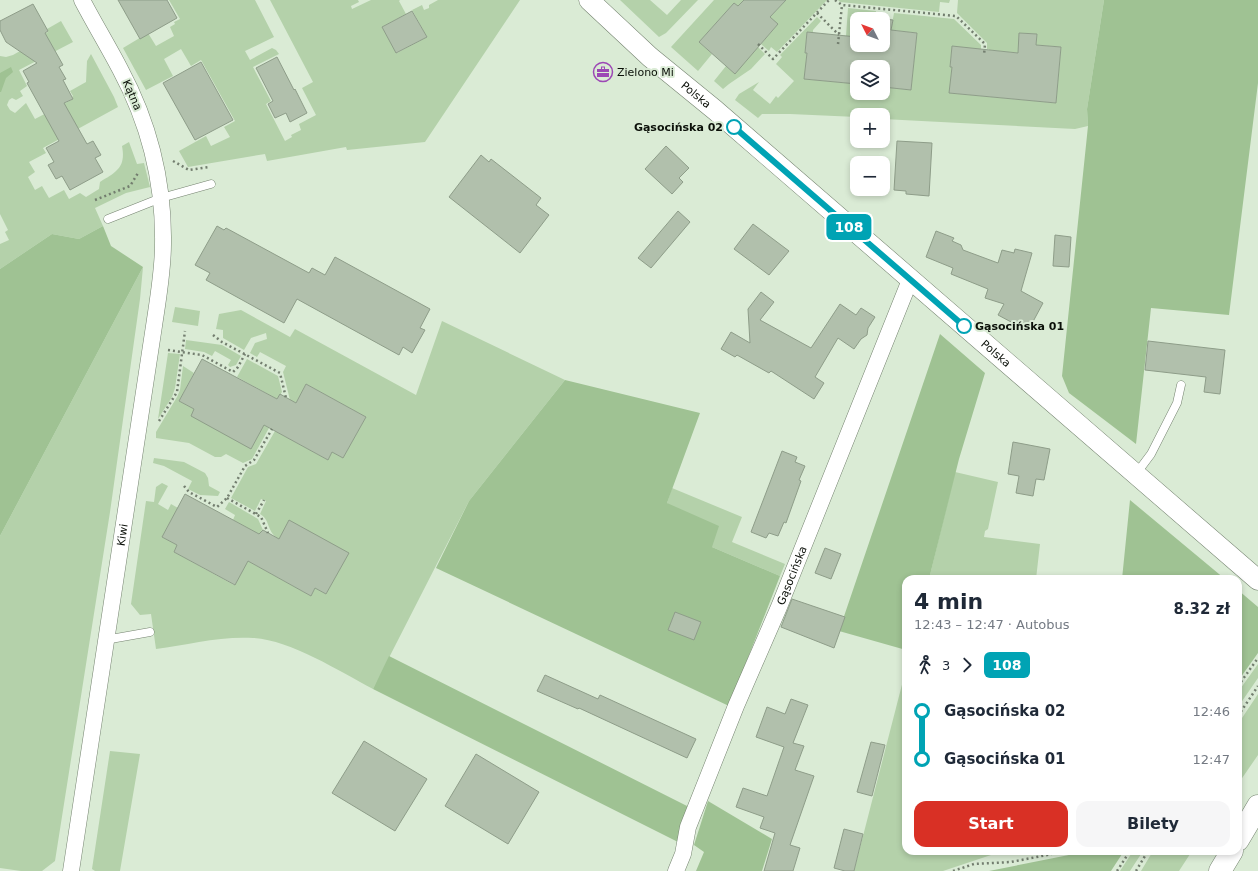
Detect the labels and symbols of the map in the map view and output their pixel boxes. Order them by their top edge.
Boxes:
north arrow [850,12,890,52]
office icon: Zielono Mi [592,61,614,83]
place label: Zielono Mi [617,66,674,79]
street label: Kątna [120,78,144,112]
street label: Polska [679,79,714,111]
marker: Gąsocińska 02 [726,119,742,135]
place label: Gąsocińska 02 [634,121,723,134]
line badge: 108 [826,214,872,240]
marker: Gąsocińska 01 [956,318,972,334]
place label: Gąsocińska 01 [975,320,1064,333]
street label: Polska [979,337,1013,369]
street label: Kiwi [114,523,130,547]
street label: Gąsocińska [774,544,809,607]

